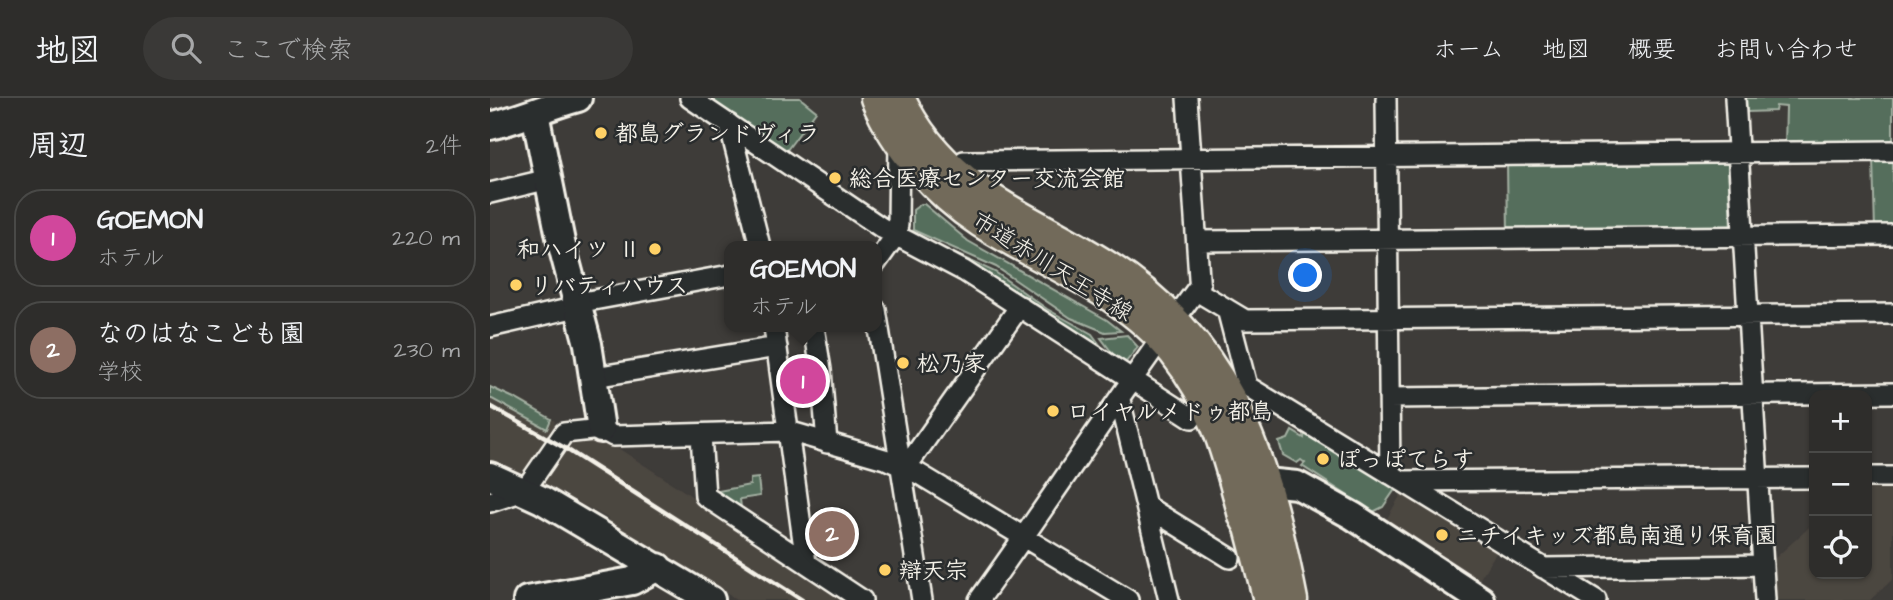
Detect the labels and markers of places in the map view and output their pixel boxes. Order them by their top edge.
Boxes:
place label: 都島グランドヴィラ [615,118,820,150]
marker: 都島グランドヴィラ [593,125,609,141]
place label: 総合医療センター交流会館 [849,163,1125,195]
marker: 総合医療センター交流会館 [827,170,843,186]
place label: 和ハイツ Ⅱ [517,234,641,266]
marker: 和ハイツ Ⅱ [647,241,663,257]
place label: リバティハウス [530,270,688,302]
marker: リバティハウス [508,277,524,293]
place label: 松乃家 [917,348,986,380]
pin: 1 [780,355,826,407]
marker: 松乃家 [895,355,911,371]
place label: ロイヤルメドゥ都島 [1067,396,1274,428]
marker: ロイヤルメドゥ都島 [1045,403,1061,419]
place label: ぽっぽてらす [1337,444,1475,476]
marker: ぽっぽてらす [1315,451,1331,467]
pin: 2 [809,508,855,560]
place label: ニチイキッズ都島南通り保育園 [1456,520,1777,552]
marker: ニチイキッズ都島南通り保育園 [1434,527,1450,543]
place label: 辯天宗 [899,555,968,587]
marker: 辯天宗 [877,562,893,578]

